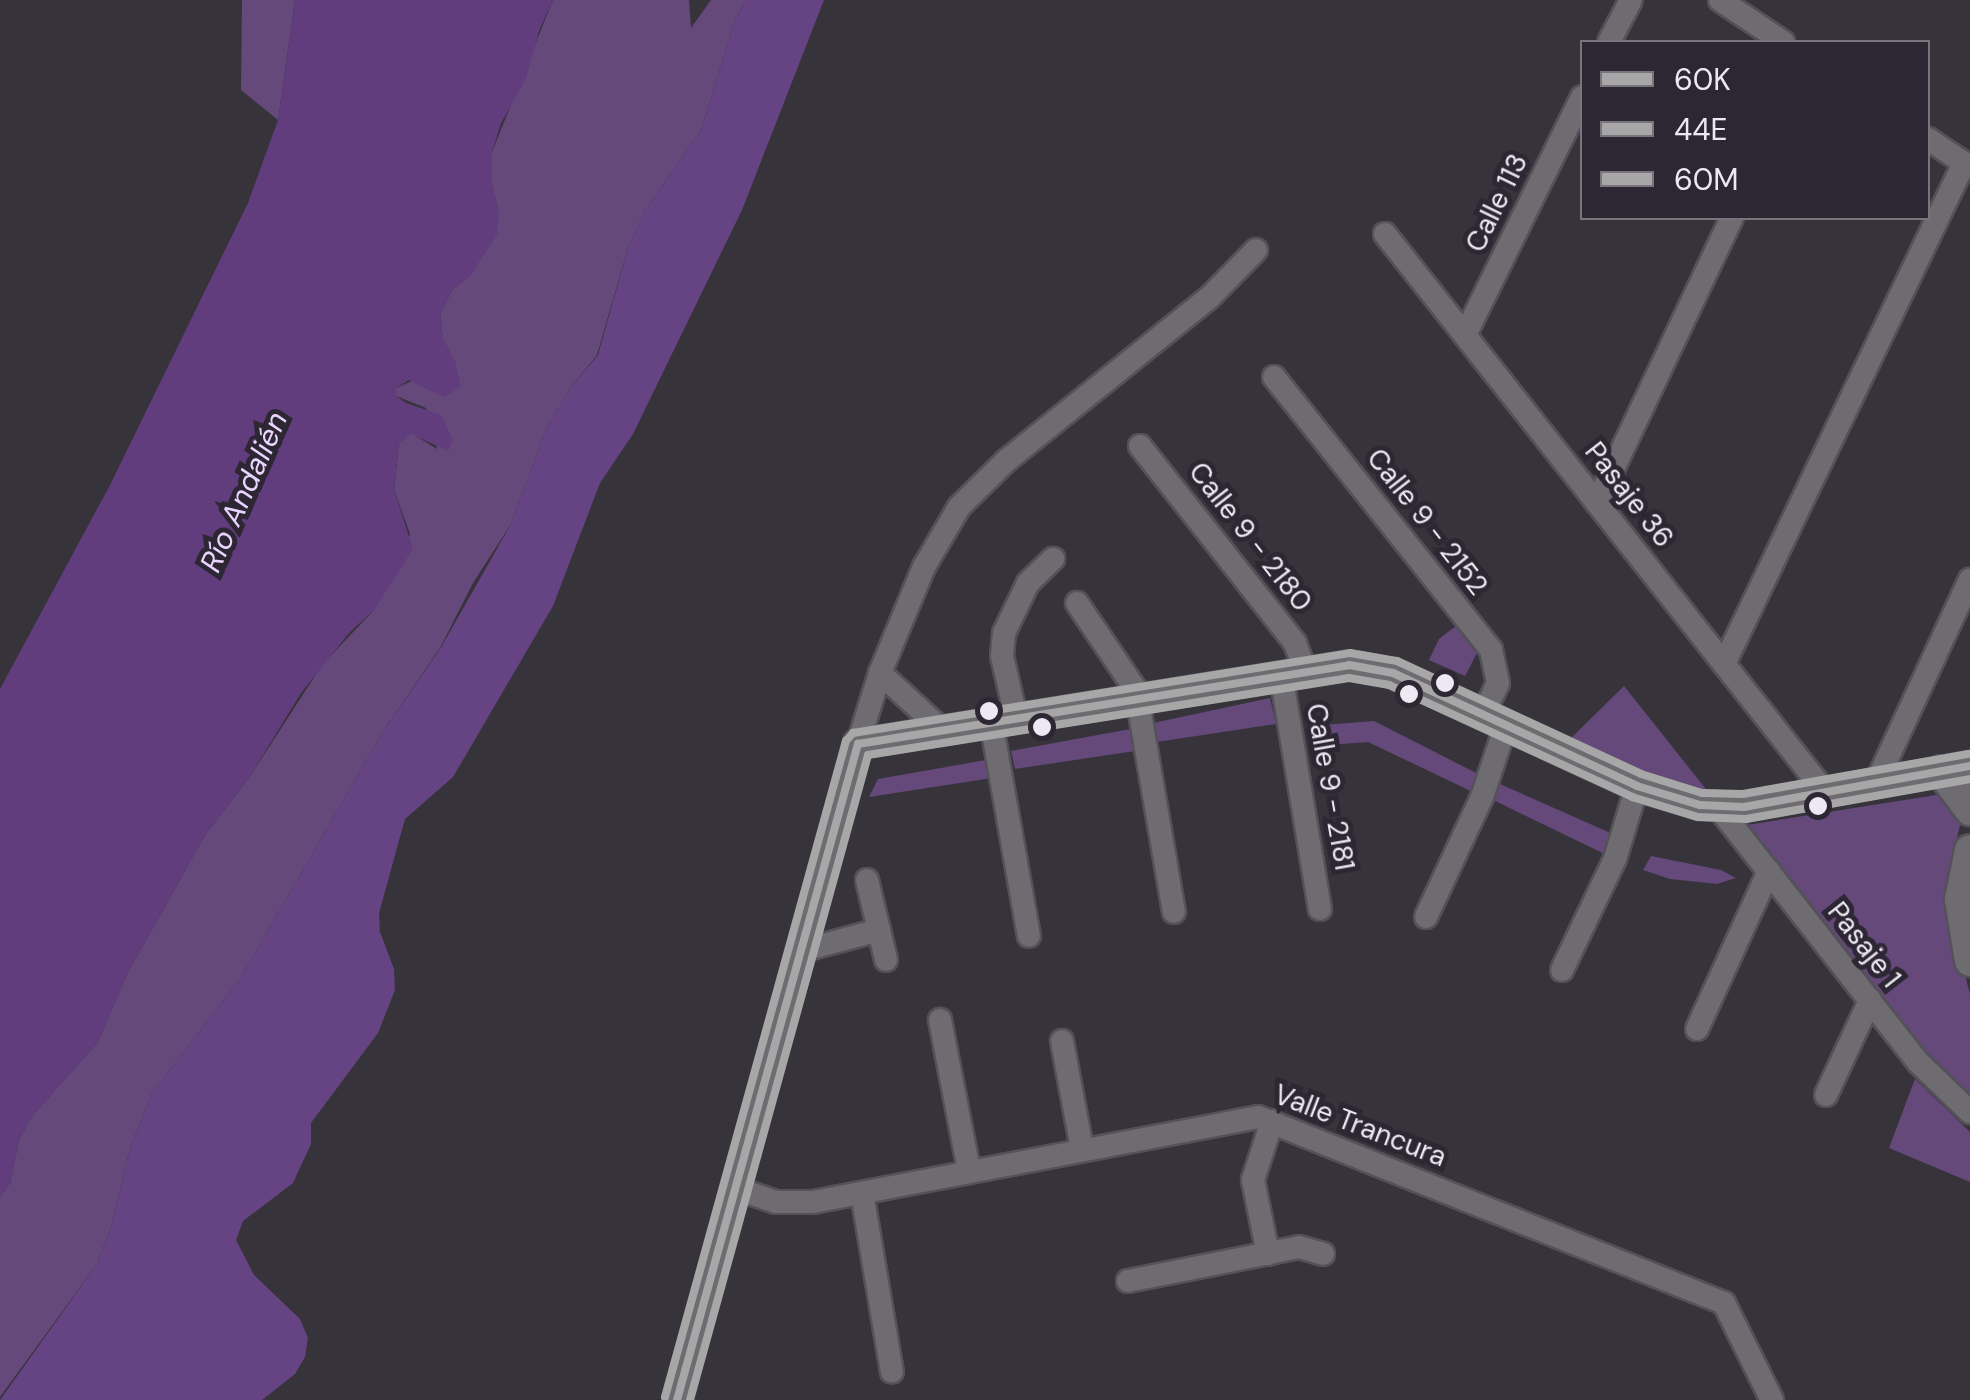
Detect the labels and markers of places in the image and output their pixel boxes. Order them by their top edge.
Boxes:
unlabelled marker [1435,673,1455,693]
unlabelled marker [1399,684,1419,704]
unlabelled marker [979,701,999,721]
unlabelled marker [1032,717,1052,737]
unlabelled marker [1808,796,1828,816]

